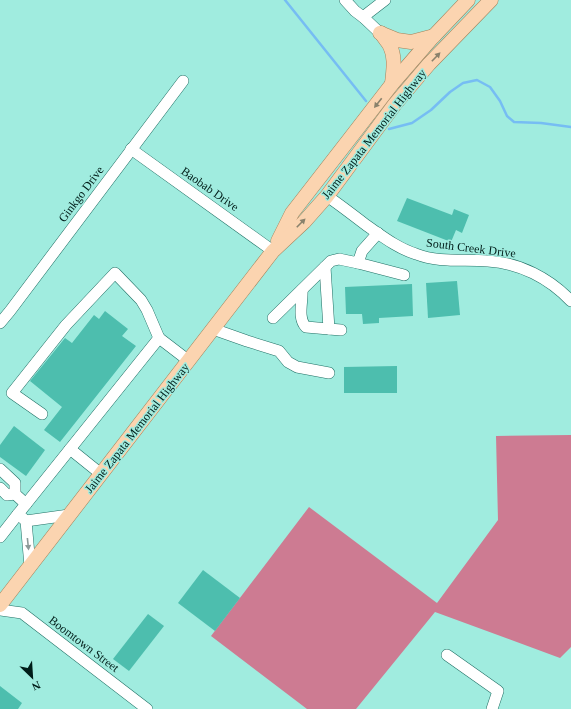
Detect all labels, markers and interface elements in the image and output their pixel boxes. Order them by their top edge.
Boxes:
one-way arrow [431,52,440,62]
street label: Jaime Zapata Memorial Highway [319,66,429,202]
one-way arrow [373,97,382,108]
street label: Ginkgo Drive [55,163,107,225]
street label: Baobab Drive [179,164,241,214]
one-way arrow [296,218,306,228]
street label: South Creek Drive [425,236,517,260]
street label: Jaime Zapata Memorial Highway [82,360,192,496]
one-way arrow [25,537,31,550]
street label: Boomtown Street [46,613,122,675]
north arrow [12,657,52,697]
text: N [30,679,42,693]

